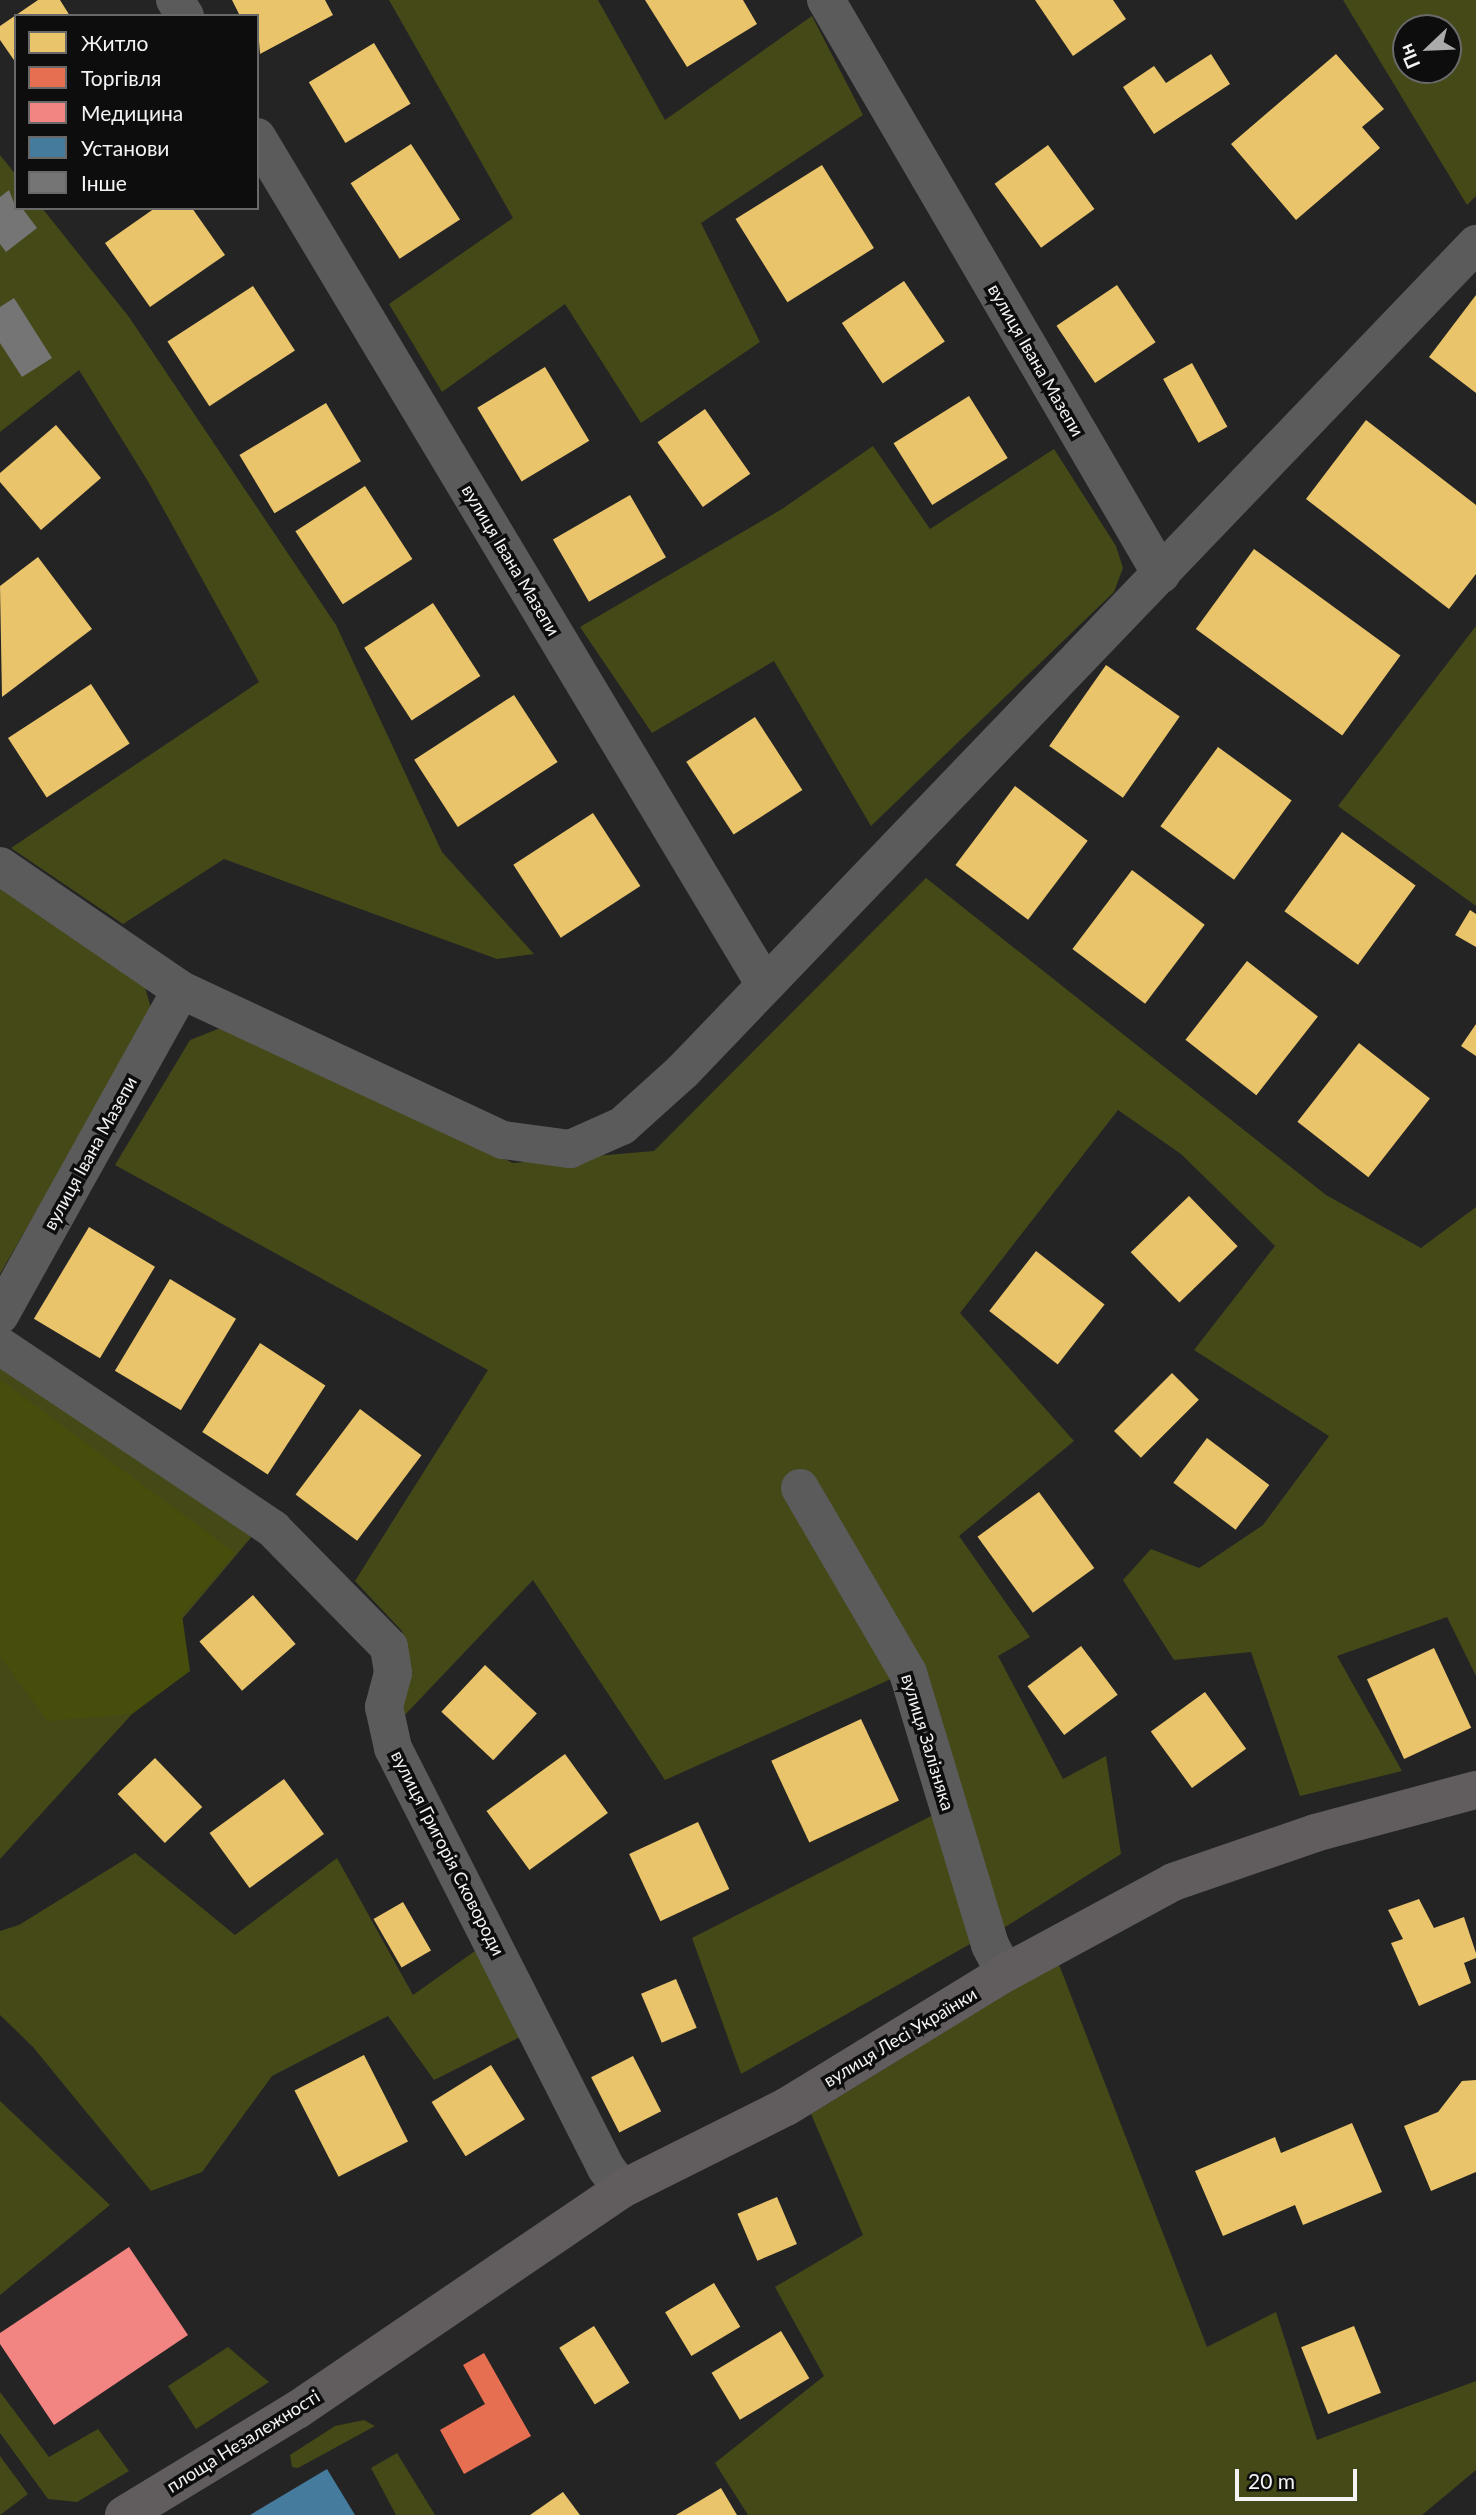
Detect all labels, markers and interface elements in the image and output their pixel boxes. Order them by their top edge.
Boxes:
legend [14,14,259,210]
north arrow [1392,14,1462,84]
text: Житло [81,30,148,55]
text: Пн [1394,41,1424,73]
text: Торгівля [81,65,161,90]
text: Медицина [81,100,183,125]
text: Установи [81,135,169,160]
text: Інше [81,170,127,195]
street label: вулиця Івана Мазепи [984,280,1088,440]
street label: вулиця Івана Мазепи [457,481,565,639]
street label: вулиця Івана Мазепи [39,1072,141,1234]
street label: вулиця Залізняка [897,1671,959,1813]
street label: вулиця Григорія Сковороди [387,1747,509,1959]
street label: вулиця Лесі Українки [820,1983,980,2091]
street label: площа Незалежності [162,2385,324,2497]
scale bar [1238,2456,1360,2500]
text: 20 m [1248,2468,1295,2493]

